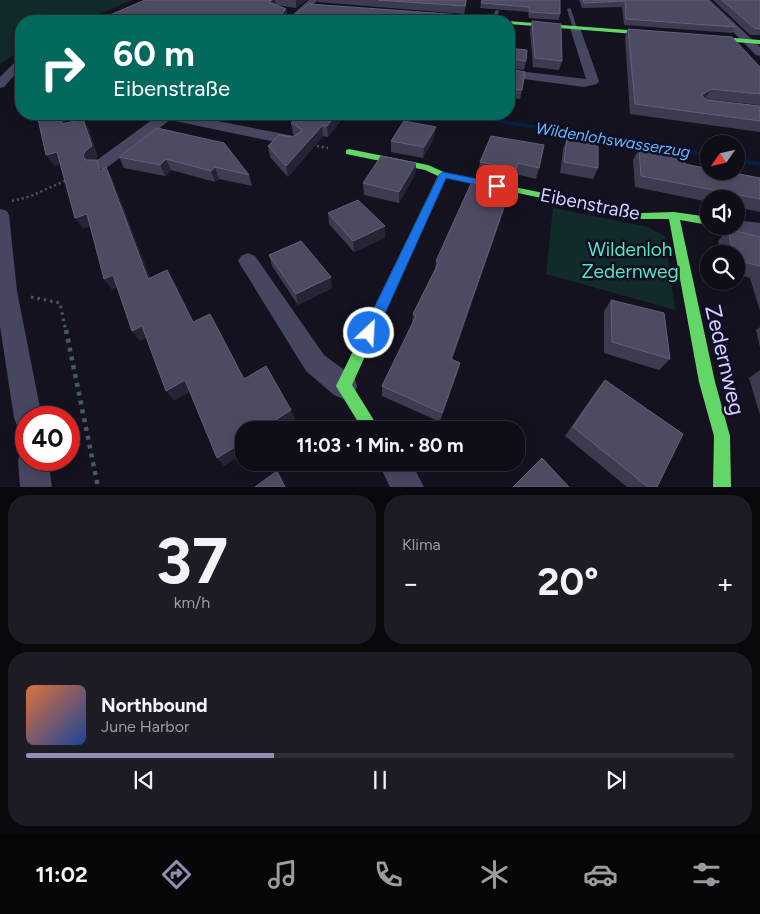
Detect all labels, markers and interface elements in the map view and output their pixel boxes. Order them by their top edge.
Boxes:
text: 60 m [113,33,195,75]
icon: right [30,35,95,100]
text: Eibenstraße [113,75,230,102]
water label: Wildenlohswasserzug [534,118,692,162]
north arrow [700,135,745,180]
map controls [700,135,745,290]
pin [476,165,518,207]
icon: arrive [483,172,511,200]
street label: Eibenstraße [538,183,642,225]
button: sound [700,190,745,235]
park label: Wildenloh Zedernweg [581,238,679,283]
button: search [700,245,745,290]
street label: Zedernweg [699,302,751,418]
position arrow [342,306,394,358]
speed limit sign: 40 [15,406,80,471]
text: 11:03 · 1 Min. · 80 m [297,434,463,457]
text: 37 [156,521,228,599]
text: Klima [402,535,441,554]
text: 20° [538,559,599,605]
text: − [402,566,419,600]
text: + [717,566,734,600]
text: km/h [174,593,210,612]
text: Northbound [101,694,208,717]
text: June Harbor [101,717,189,736]
icon: previous [130,766,158,794]
icon: pause [366,766,394,794]
icon: next [602,766,630,794]
icon: directions [159,857,194,892]
icon: music [265,857,300,892]
icon: phone [371,857,406,892]
icon: climate [477,857,512,892]
icon: car [583,857,618,892]
icon: filters [689,857,724,892]
text: 11:02 [36,861,88,888]

